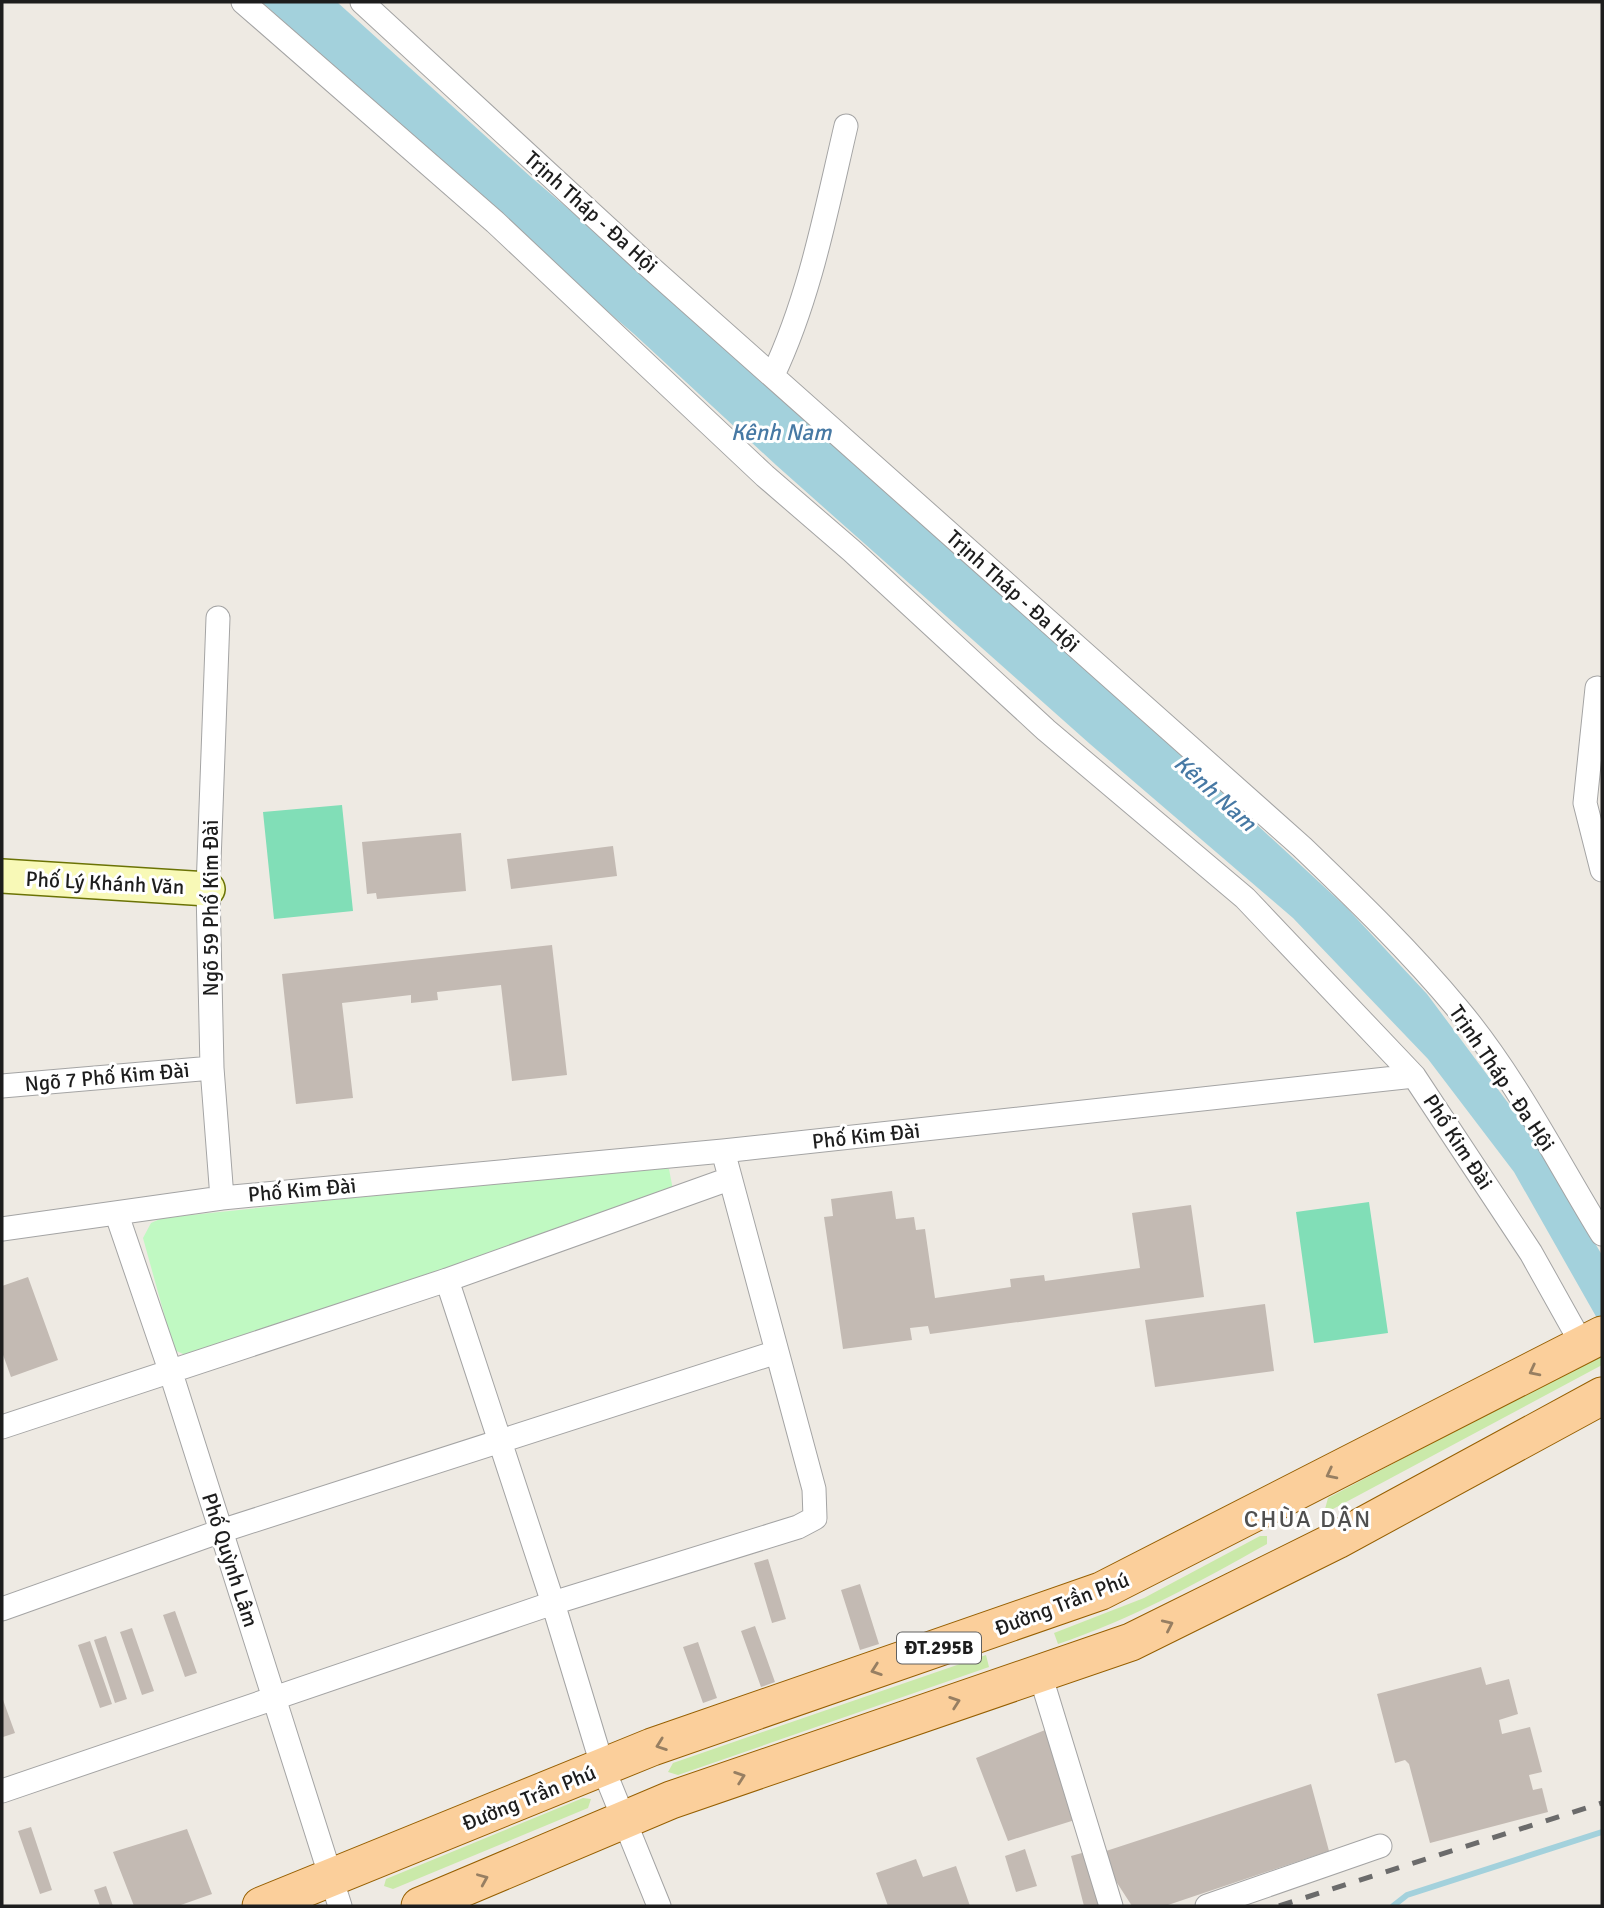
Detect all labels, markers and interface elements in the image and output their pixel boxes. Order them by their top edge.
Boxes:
street label: Trịnh Tháp - Đa Hội [519,145,663,279]
water label: Kênh Nam [731,418,832,447]
street label: Trịnh Tháp - Đa Hội [941,524,1085,658]
water label: Kênh Nam [1168,749,1263,838]
street label: Ngõ 59 Phố Kim Đài [198,820,224,996]
street label: Phố Lý Khánh Văn [25,866,185,900]
street label: Trịnh Tháp - Đa Hội [1444,1000,1560,1156]
street label: Ngõ 7 Phố Kim Đài [23,1057,191,1097]
street label: Phố Kim Đài [1418,1089,1498,1195]
street label: Phố Kim Đài [811,1117,921,1155]
street label: Phố Kim Đài [247,1172,357,1208]
one-way arrow [1529,1362,1541,1376]
one-way arrow [1326,1465,1338,1479]
street label: Phố Quỳnh Lâm [196,1490,264,1630]
district label: CHÙA DẬN [1244,1504,1372,1534]
street label: Đường Trần Phú [991,1566,1133,1642]
one-way arrow [1161,1620,1174,1634]
road number: ĐT.295B [897,1632,981,1664]
one-way arrow [870,1662,882,1676]
one-way arrow [948,1696,960,1710]
one-way arrow [655,1737,667,1751]
street label: Đường Trần Phú [458,1759,600,1837]
one-way arrow [733,1771,745,1785]
one-way arrow [476,1873,488,1887]

